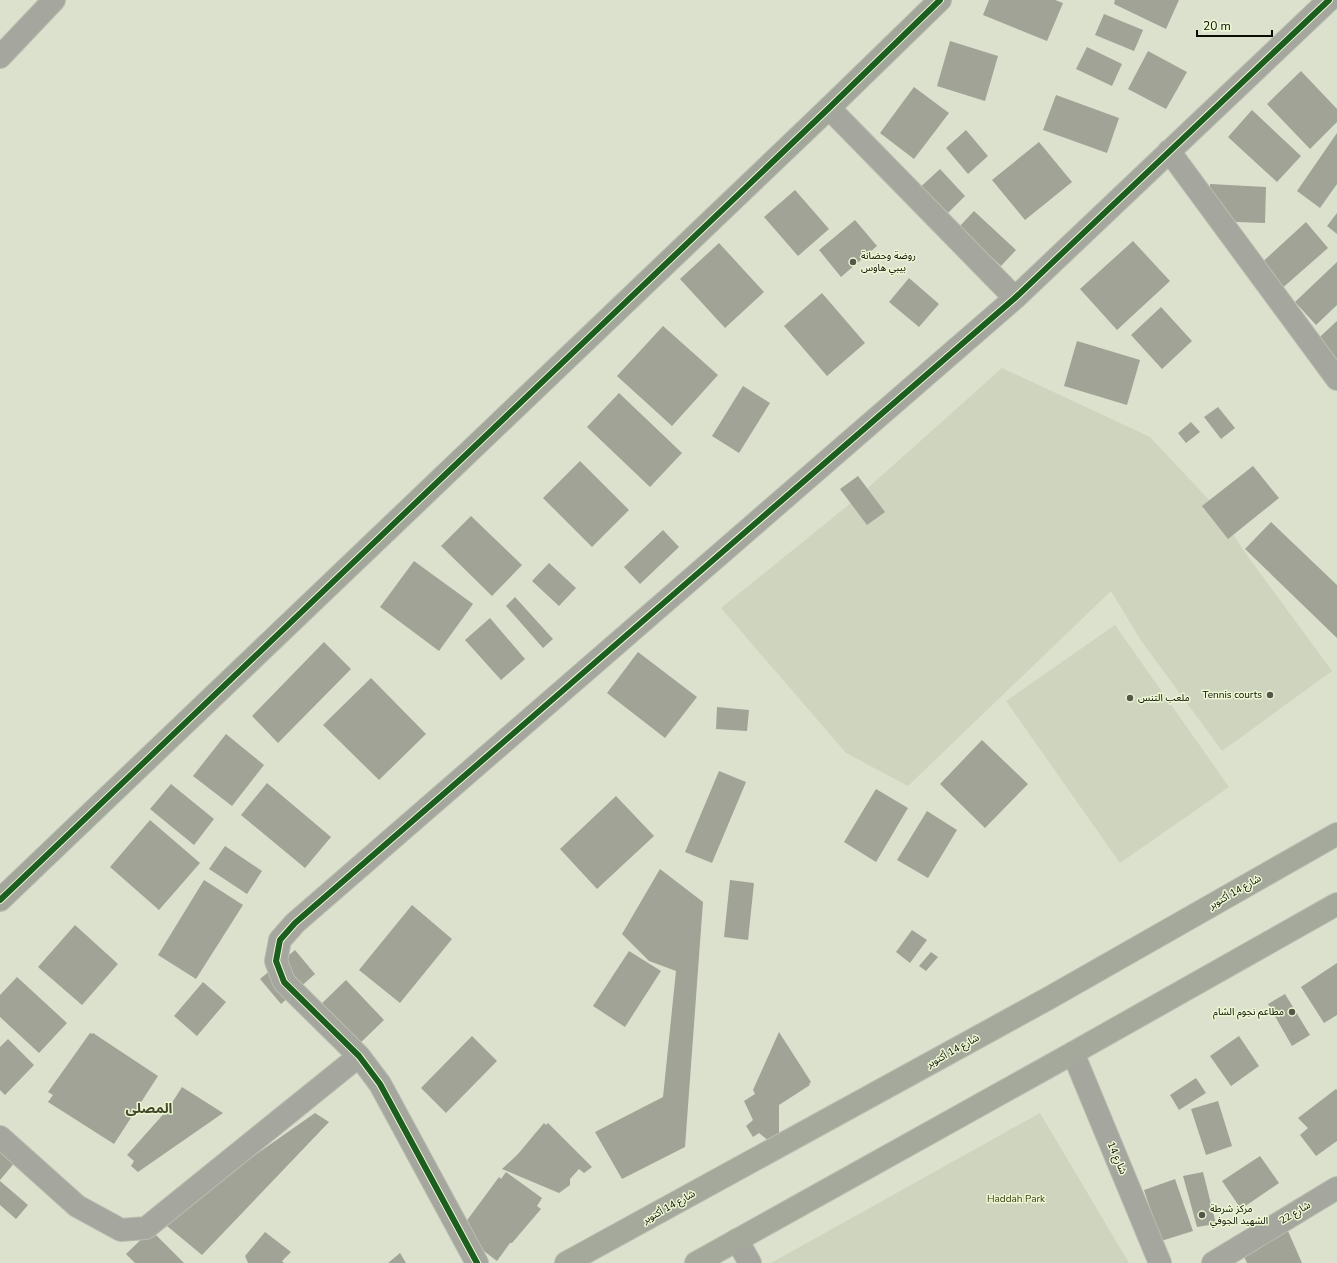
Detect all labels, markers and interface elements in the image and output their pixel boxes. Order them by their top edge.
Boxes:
scale bar [1197,12,1272,38]
text: 20 m [1203,18,1231,34]
place label: روضة وحضانة بيبي هاوس [861,249,916,275]
marker: روضة وحضانة بيبي هاوس [848,257,858,267]
place label: Tennis courts [1203,688,1262,702]
marker: Tennis courts [1265,690,1275,700]
place label: ملعب التنس [1138,691,1190,705]
marker: ملعب التنس [1125,693,1135,703]
street label: شارع 14 أكتوبر [1205,871,1264,913]
place label: مطاعم نجوم الشام [1213,1005,1284,1020]
marker: مطاعم نجوم الشام [1287,1007,1297,1017]
street label: شارع 14 أكتوبر [923,1031,982,1072]
district label: المصلى [126,1099,173,1118]
street label: شارع 14 [1104,1140,1130,1177]
street label: شارع 14 أكتوبر [639,1187,698,1228]
park label: Haddah Park [987,1192,1046,1206]
street label: شارع 22 [1277,1198,1313,1228]
place label: مركز شرطة الشهيد الجوفي [1210,1202,1268,1228]
marker: مركز شرطة الشهيد الجوفي [1197,1210,1207,1220]

